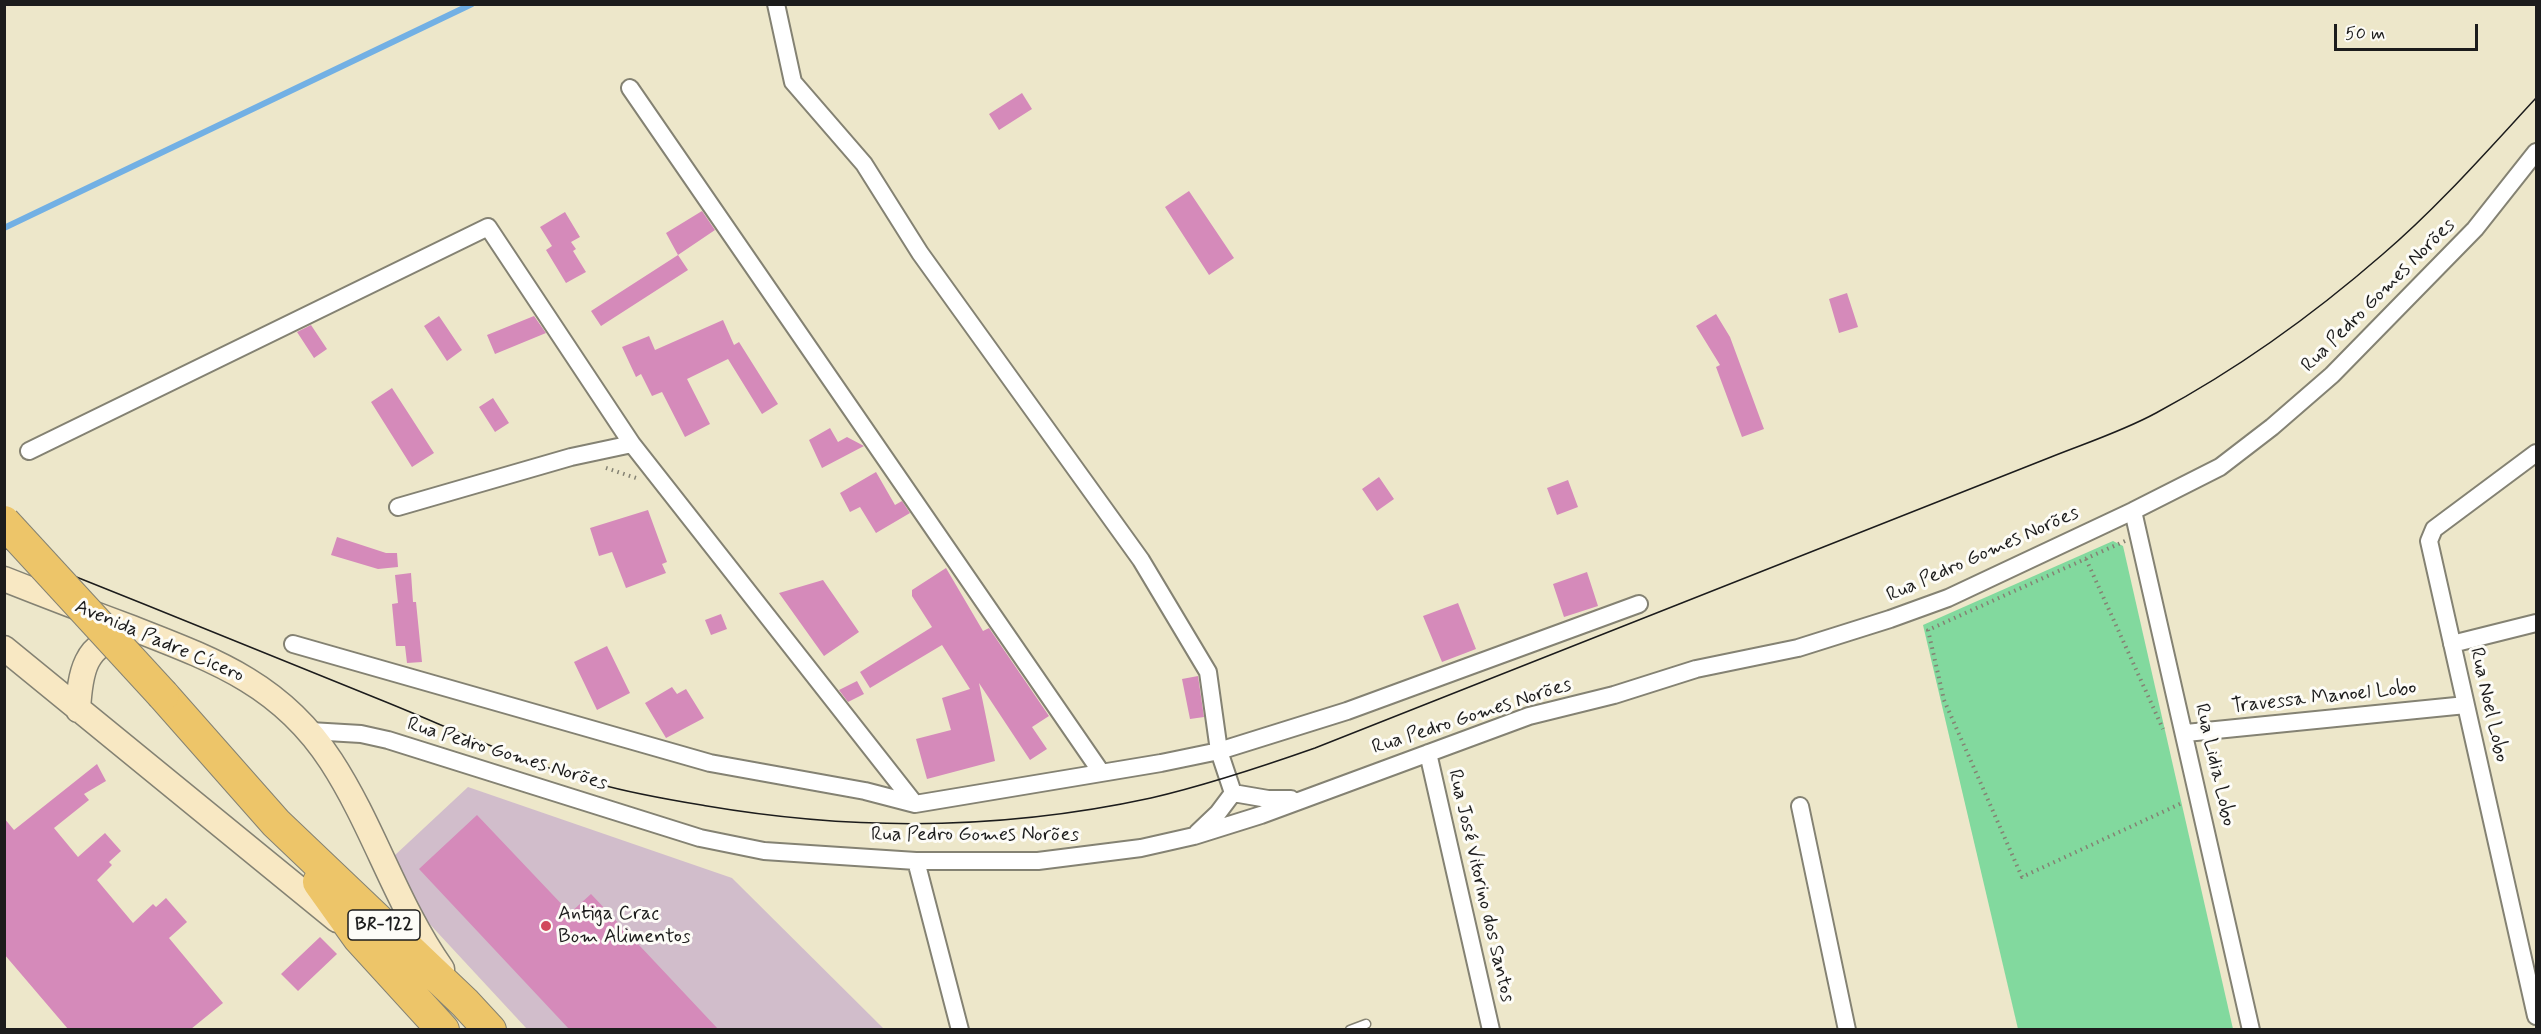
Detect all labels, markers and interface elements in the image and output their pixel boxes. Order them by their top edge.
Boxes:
scale bar [2337,12,2481,50]
text: 50 m [2345,22,2385,46]
street label: Rua Pedro Gomes Norões [2297,214,2461,378]
street label: Rua Pedro Gomes Norões [1883,502,2083,608]
street label: Avenida Padre Cícero [71,595,247,689]
street label: Rua Noel Lobo [2463,645,2513,765]
street label: Rua Pedro Gomes Norões [1369,673,1575,761]
street label: Travessa Manoel Lobo [2230,676,2418,720]
street label: Rua Lidia Lobo [2188,701,2240,829]
street label: Rua Pedro Gomes Norões [404,713,610,797]
street label: Rua José Vitorino dos Santos [1442,767,1518,1005]
street label: Rua Pedro Gomes Norões [871,824,1079,848]
place label: Antiga Crac Bom Alimentos [558,903,691,950]
road number: BR-122 [348,910,420,940]
marker: Antiga Crac Bom Alimentos [539,919,553,933]

